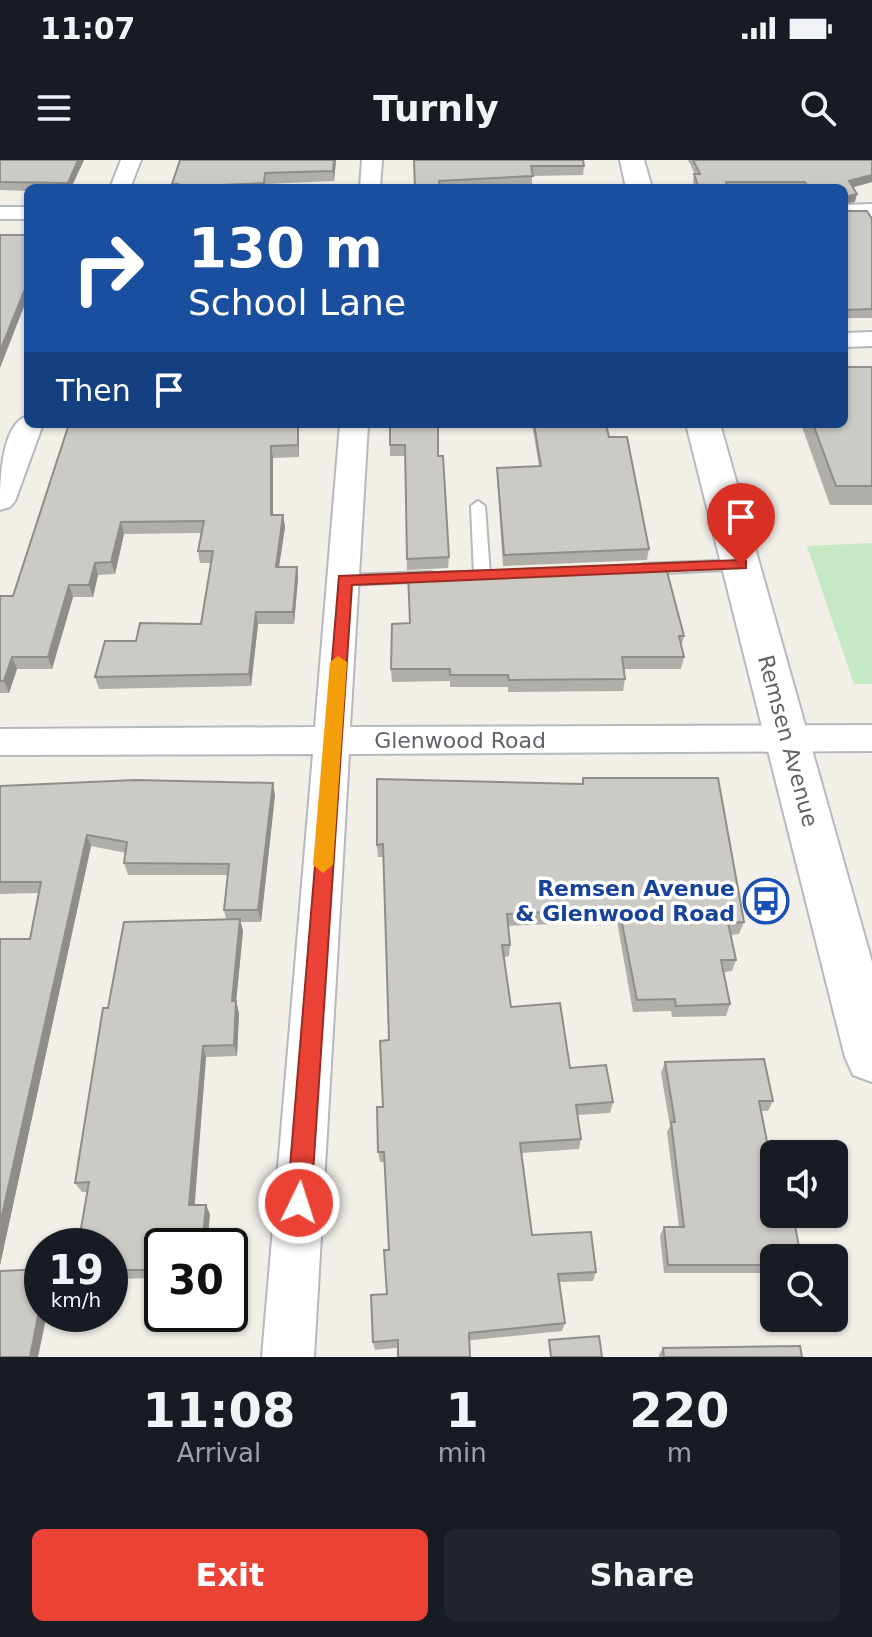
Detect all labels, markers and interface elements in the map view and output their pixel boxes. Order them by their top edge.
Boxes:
text: 11:07 [40,11,136,46]
icon: menu [32,86,76,130]
icon: search [796,86,840,130]
text: Turnly [373,88,499,129]
text: 130 m [188,215,383,280]
icon: right [56,216,160,320]
text: School Lane [188,282,406,323]
icon: arrive [147,368,191,412]
text: Then [56,373,131,408]
pin [707,483,775,565]
icon: arrive [719,495,763,539]
street label: Remsen Avenue [753,652,823,830]
street label: Glenwood Road [374,728,546,753]
place label: Remsen Avenue & Glenwood Road [515,876,735,926]
bus stop icon: Remsen Avenue & Glenwood Road [742,877,790,925]
map controls [760,1140,848,1332]
button: sound [760,1140,848,1228]
position arrow [257,1161,341,1245]
speed limit sign: 30 [144,1228,248,1332]
button: search [760,1244,848,1332]
text: 19 [48,1247,104,1293]
text: km/h [51,1288,101,1312]
text: 11:08 [142,1382,295,1438]
text: 1 [446,1382,479,1438]
text: 220 [629,1382,729,1438]
text: Arrival [177,1438,261,1468]
text: min [438,1438,487,1468]
text: m [667,1438,692,1468]
button: Exit [32,1529,428,1621]
button: Share [444,1529,840,1621]

